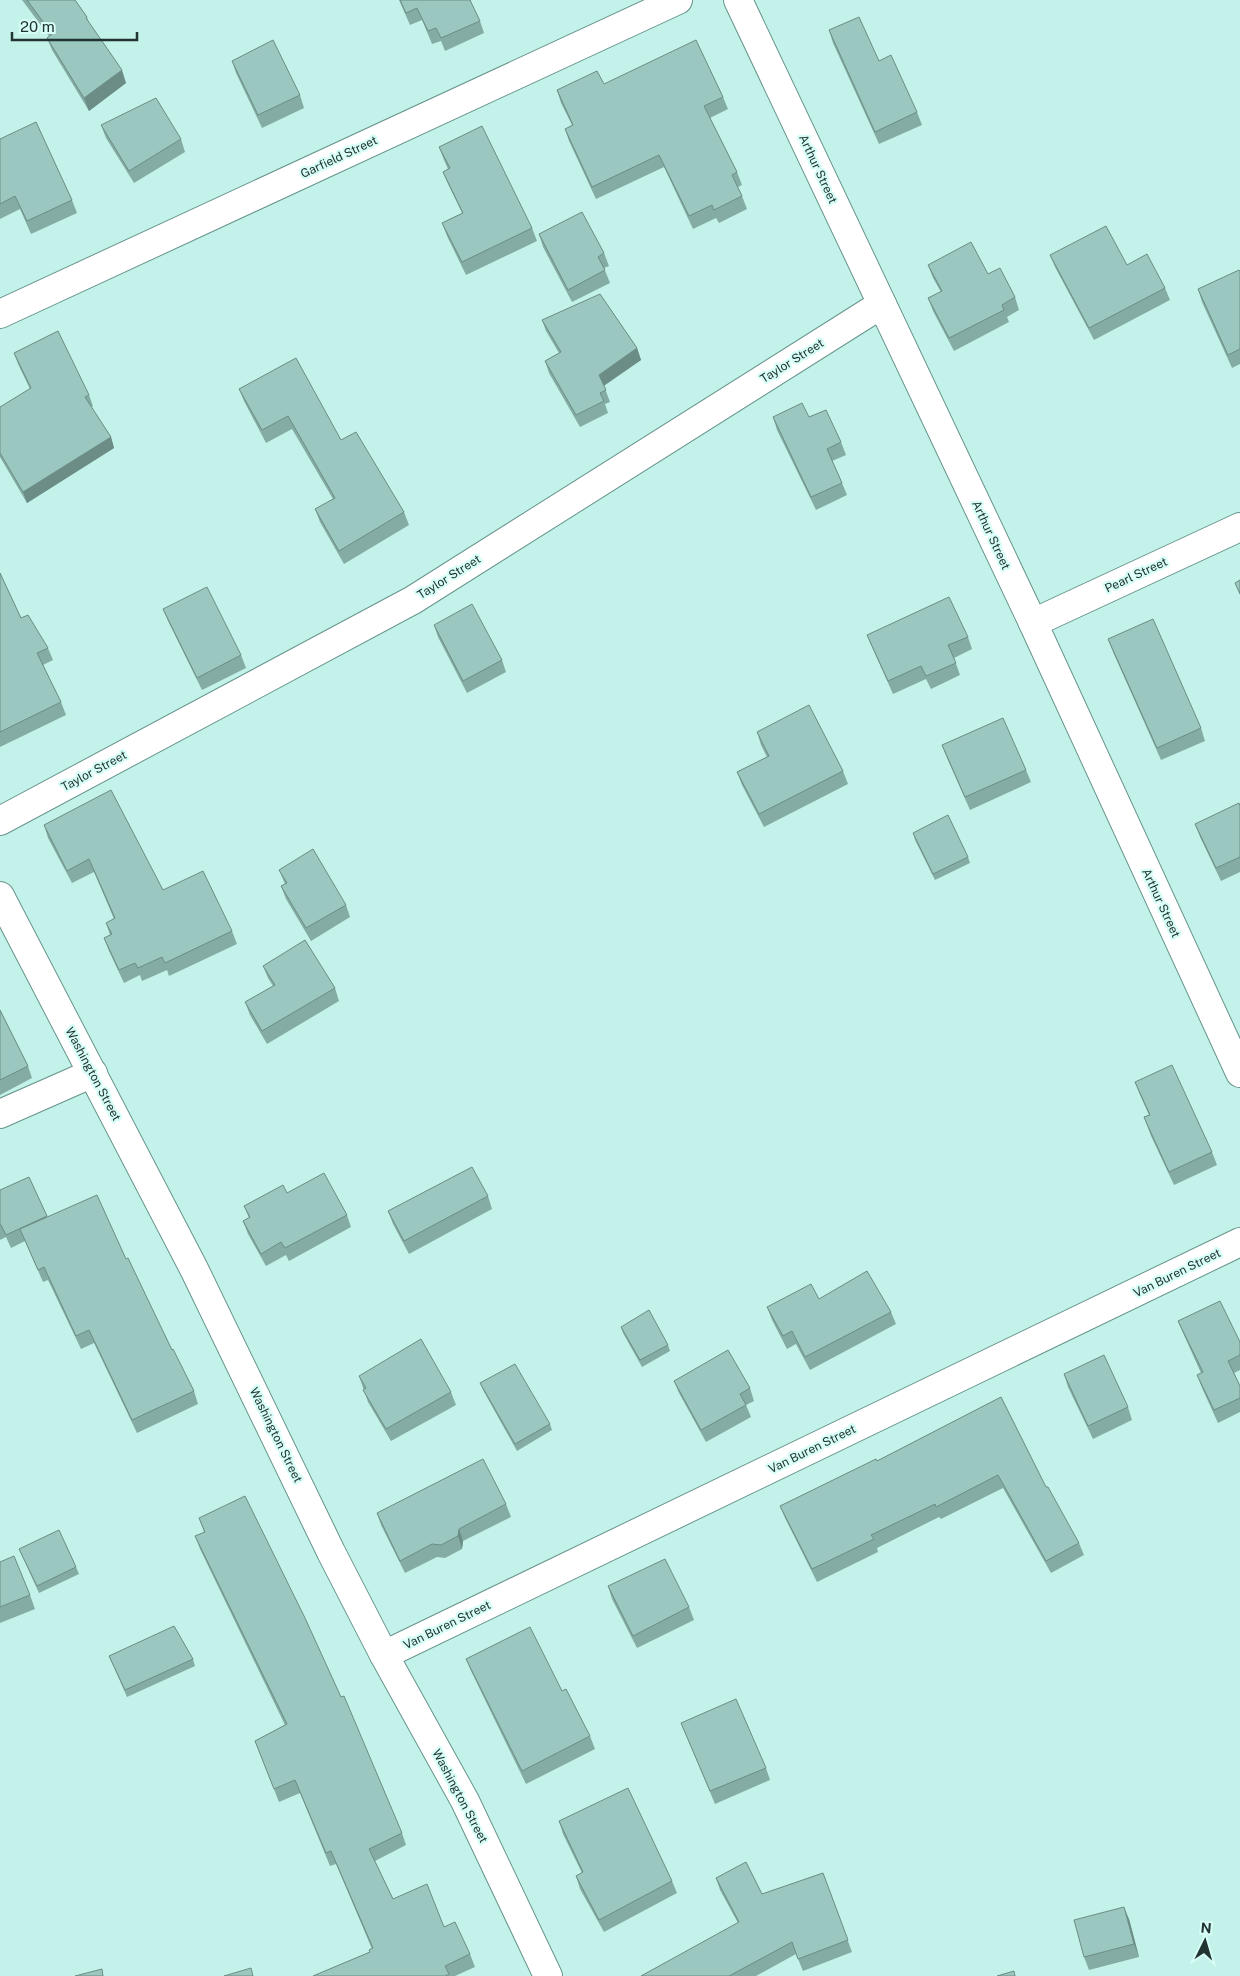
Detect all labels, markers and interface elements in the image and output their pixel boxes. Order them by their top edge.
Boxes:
scale bar [12,10,138,42]
text: 20 m [20,18,55,35]
street label: Arthur Street [796,132,840,206]
street label: Garfield Street [298,133,380,181]
street label: Taylor Street [758,336,827,386]
street label: Arthur Street [969,498,1013,572]
street label: Taylor Street [415,552,484,602]
street label: Pearl Street [1103,554,1170,596]
street label: Taylor Street [59,748,129,794]
street label: Arthur Street [1139,866,1183,940]
street label: Washington Street [62,1025,124,1124]
street label: Van Buren Street [1131,1246,1223,1300]
street label: Washington Street [247,1385,305,1485]
street label: Van Buren Street [766,1422,858,1476]
street label: Van Buren Street [401,1598,493,1652]
street label: Washington Street [429,1747,491,1846]
north arrow [1180,1916,1230,1966]
text: N [1200,1920,1212,1936]

